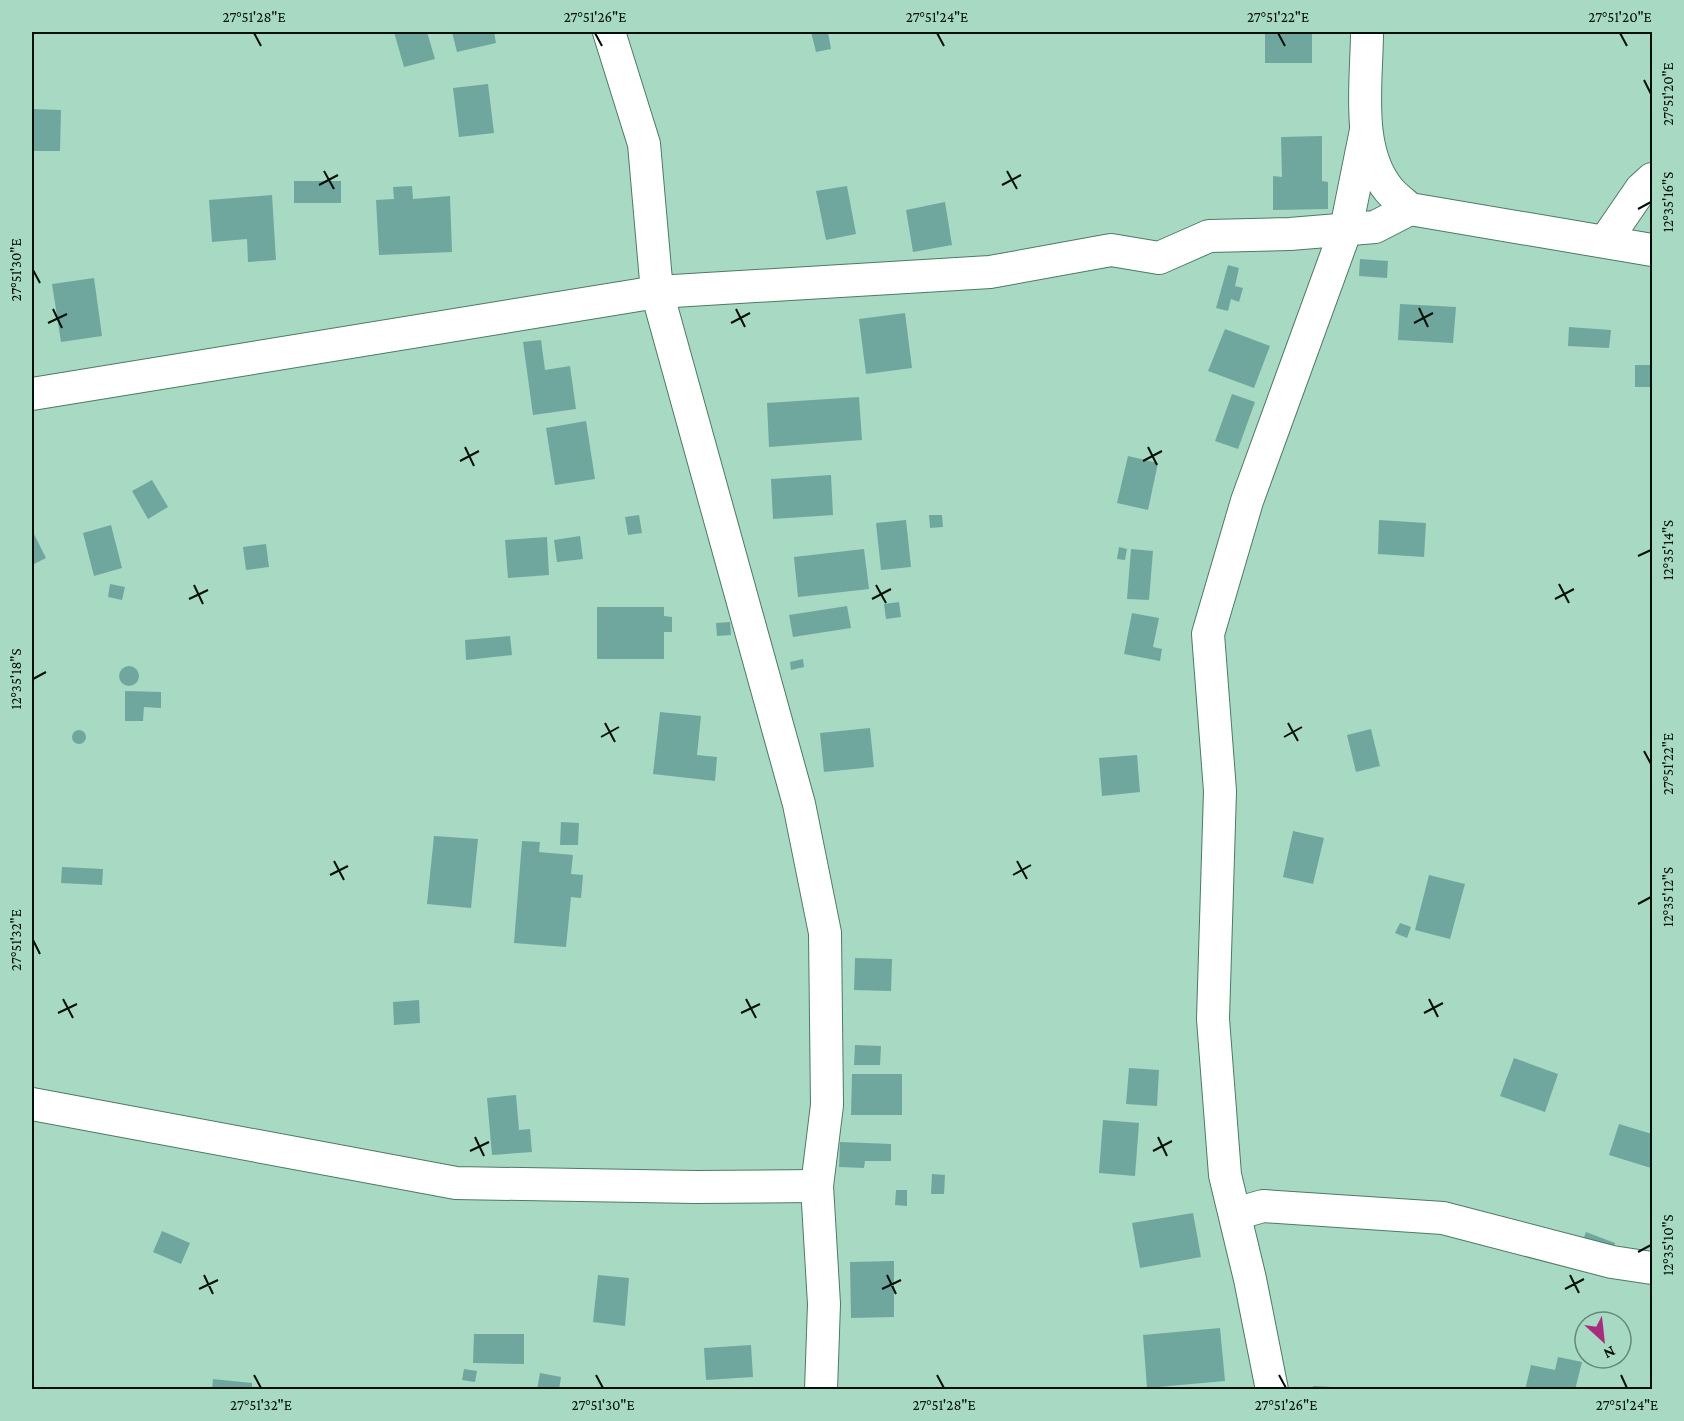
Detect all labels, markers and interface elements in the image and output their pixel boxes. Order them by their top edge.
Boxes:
text: 27°51'28"E [222,9,286,25]
text: 27°51'26"E [564,9,626,25]
text: 27°51'24"E [906,9,968,25]
text: 27°51'22"E [1247,9,1309,25]
text: 27°51'20"E [1588,9,1652,25]
text: 27°51'20"E [1660,62,1676,126]
text: 12°35'16"S [1660,172,1676,232]
text: 27°51'30"E [8,238,24,302]
text: 12°35'14"S [1660,520,1676,580]
text: 12°35'18"S [8,649,24,709]
text: 27°51'22"E [1660,733,1676,795]
text: 12°35'12"S [1660,867,1676,927]
text: 27°51'32"E [8,909,24,971]
text: 12°35'10"S [1660,1214,1676,1276]
north arrow [1573,1310,1633,1370]
text: N [1601,1343,1618,1363]
text: 27°51'32"E [230,1397,292,1413]
text: 27°51'30"E [571,1397,635,1413]
text: 27°51'28"E [912,1397,976,1413]
text: 27°51'26"E [1255,1397,1317,1413]
text: 27°51'24"E [1596,1397,1658,1413]

